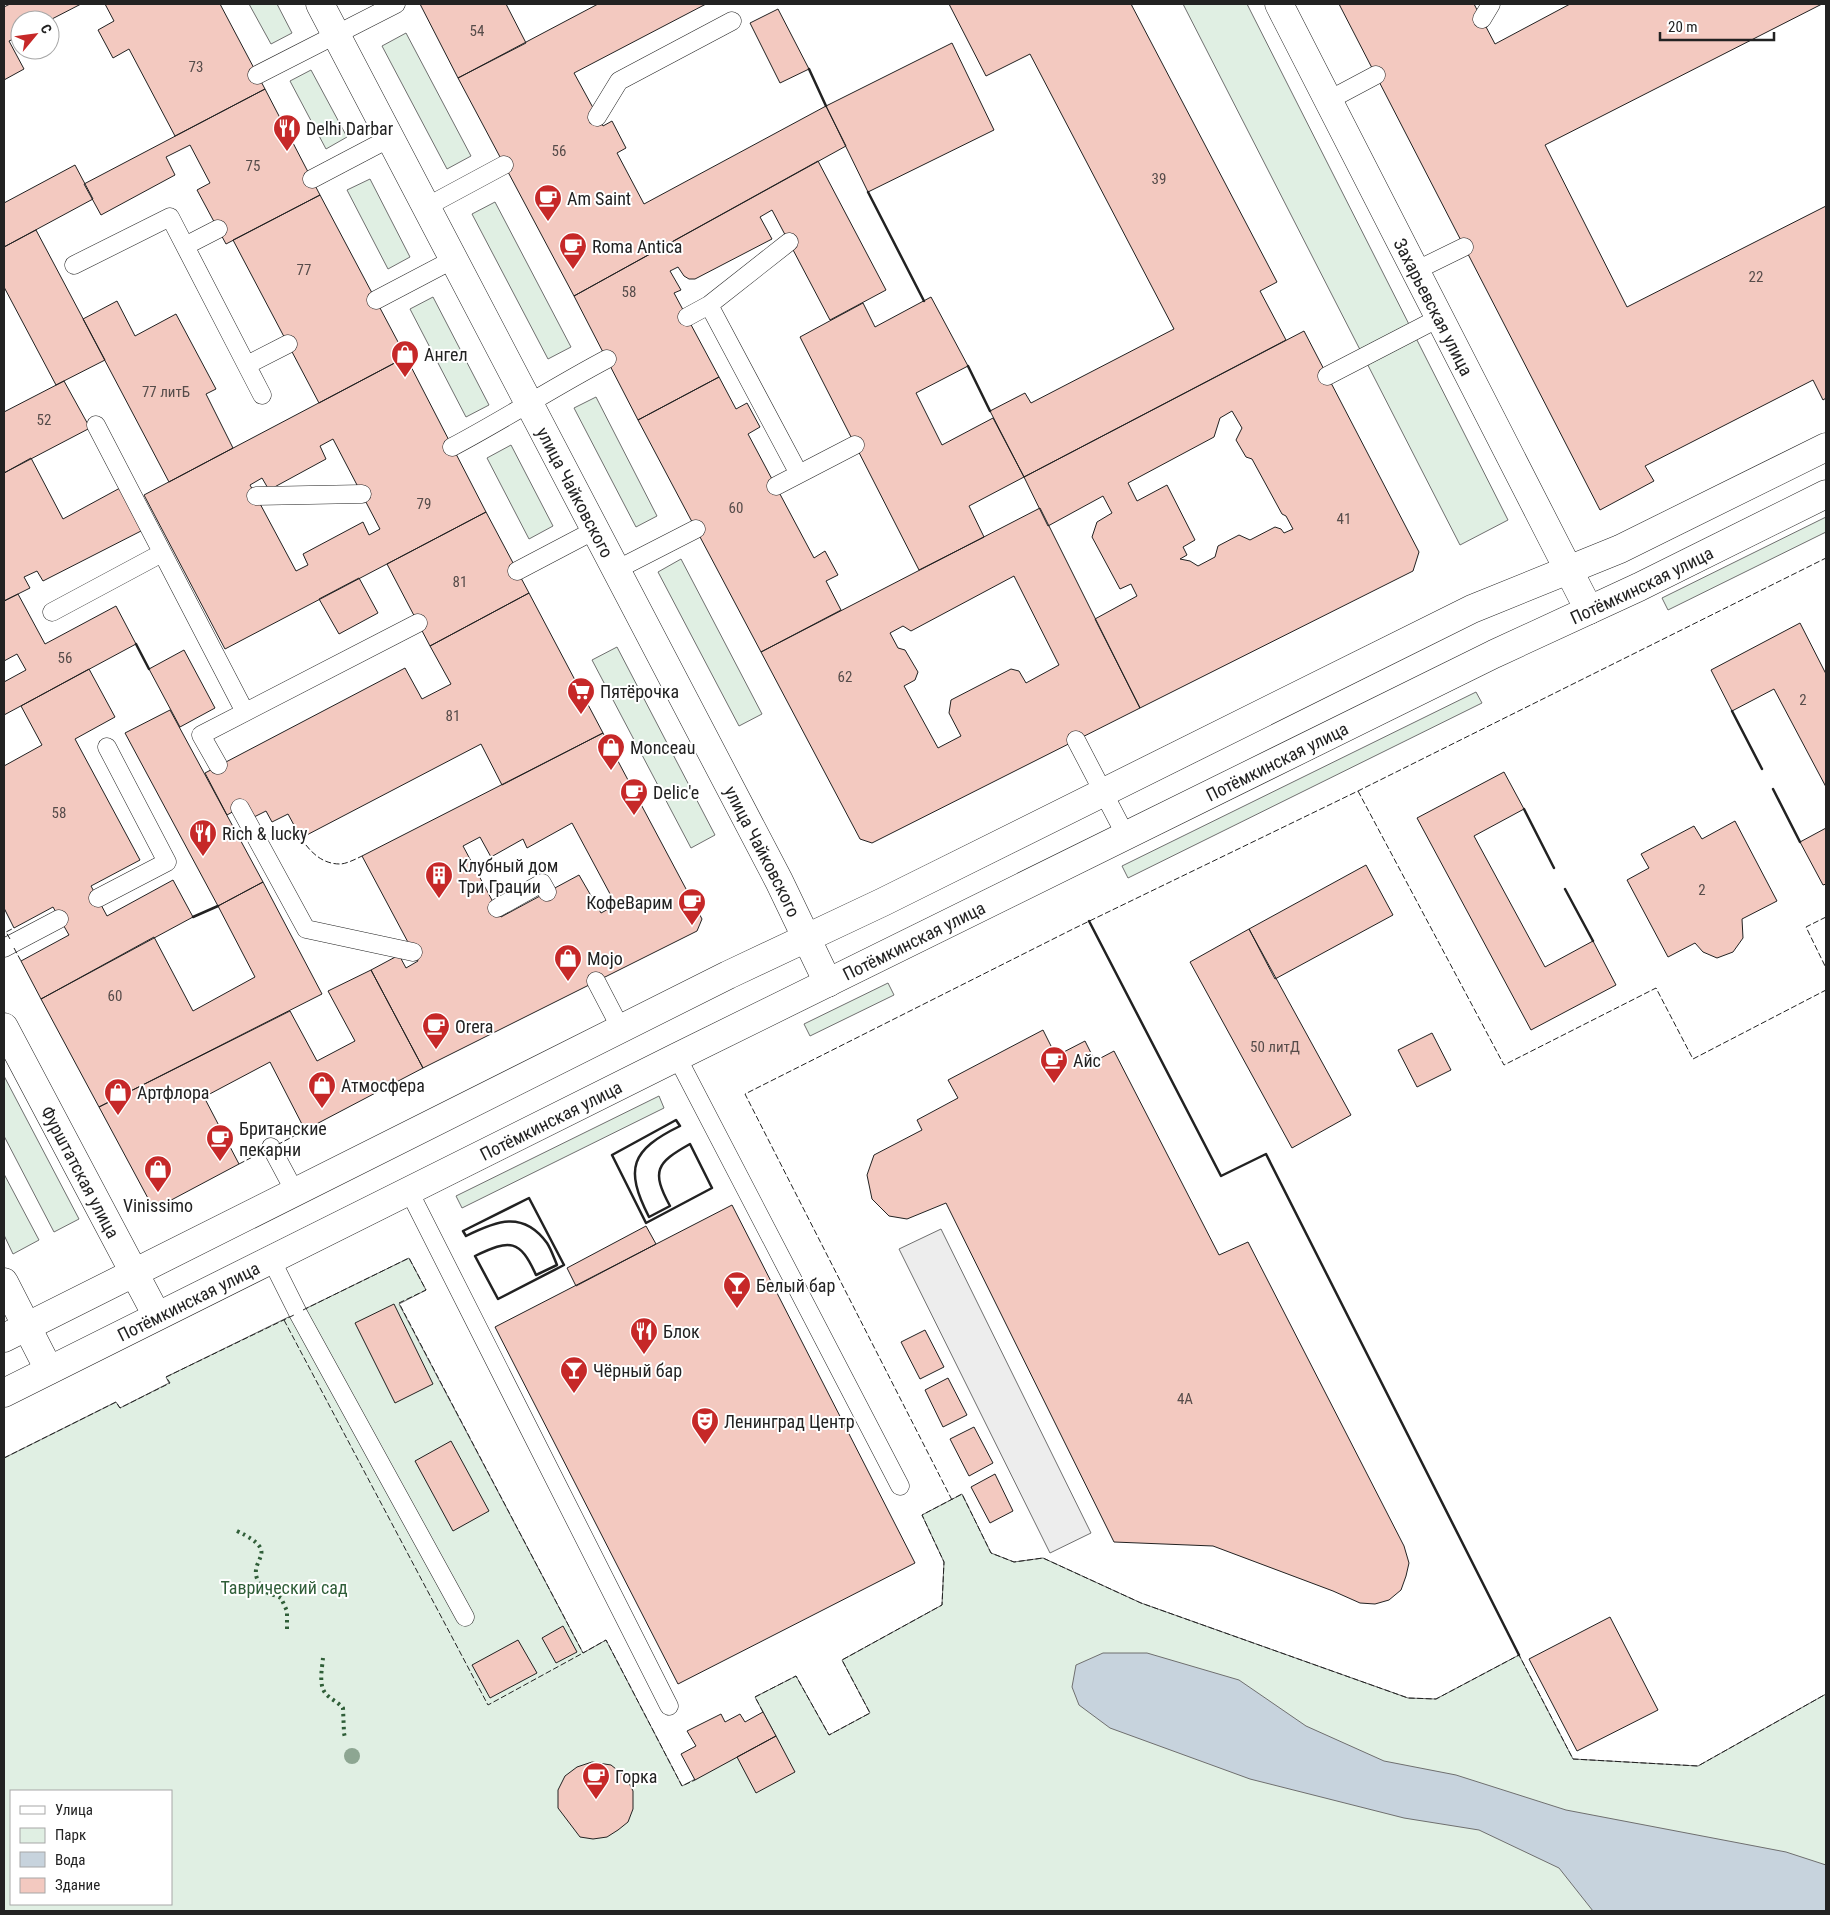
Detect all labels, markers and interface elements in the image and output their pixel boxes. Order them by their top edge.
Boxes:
north arrow [10,10,60,60]
scale bar [1660,10,1774,42]
text: 20 m [1668,18,1698,36]
text: С [37,21,55,36]
house number: 54 [470,22,484,40]
house number: 73 [189,58,203,76]
restaurant icon: Delhi Darbar [272,113,302,152]
place label: Delhi Darbar [306,118,394,139]
house number: 56 [552,142,566,160]
house number: 75 [246,157,260,175]
house number: 39 [1152,170,1166,188]
cafe icon: Am Saint [533,183,563,222]
place label: Am Saint [567,188,631,209]
cafe icon: Roma Antica [558,231,588,270]
street label: Захарьевская улица [1390,234,1478,379]
place label: Roma Antica [592,236,682,257]
house number: 77 [297,261,311,279]
house number: 22 [1749,268,1763,286]
house number: 58 [622,283,636,301]
shop icon: Ангел [390,339,420,378]
place label: Ангел [424,344,468,365]
house number: 77 литБ [142,383,190,401]
house number: 52 [37,411,51,429]
street label: улица Чайковского [533,423,618,561]
house number: 79 [417,495,431,513]
house number: 60 [729,499,743,517]
house number: 41 [1337,510,1351,528]
street label: Потёмкинская улица [1567,541,1716,628]
house number: 81 [453,573,467,591]
house number: 56 [58,649,72,667]
house number: 62 [838,668,852,686]
supermarket icon: Пятёрочка [566,676,596,715]
place label: Пятёрочка [600,681,679,702]
house number: 2 [1799,691,1807,709]
house number: 81 [446,707,460,725]
street label: Потёмкинская улица [1202,717,1351,805]
shop icon: Monceau [596,732,626,771]
place label: Monceau [630,737,695,758]
cafe icon: Delic'e [619,777,649,816]
place label: Delic'e [653,782,699,803]
street label: улица Чайковского [721,782,805,920]
house number: 58 [52,804,66,822]
restaurant icon: Rich & lucky [188,818,218,857]
place label: Rich & lucky [222,823,308,844]
place label: Клубный дом Три Грации [458,855,558,897]
building icon: Клубный дом Три Грации [424,860,454,899]
house number: 2 [1698,881,1706,899]
cafe icon: КофеВарим [677,887,707,926]
place label: КофеВарим [586,892,673,913]
street label: Потёмкинская улица [839,896,988,984]
shop icon: Mojo [553,943,583,982]
place label: Mojo [587,948,623,969]
house number: 60 [108,987,122,1005]
cafe icon: Orera [421,1011,451,1050]
place label: Orera [455,1016,493,1037]
house number: 50 литД [1250,1038,1300,1056]
cafe icon: Айс [1039,1045,1069,1084]
place label: Айс [1073,1050,1101,1071]
shop icon: Атмосфера [307,1070,337,1109]
place label: Атмосфера [341,1075,425,1096]
street label: Потёмкинская улица [476,1076,625,1164]
shop icon: Артфлора [103,1077,133,1116]
place label: Артфлора [137,1082,209,1103]
street label: Фурштатская улица [37,1102,124,1241]
place label: Британские пекарни [239,1118,327,1160]
cafe icon: Британские пекарни [205,1123,235,1162]
shop icon: Vinissimo [143,1154,173,1193]
place label: Vinissimo [123,1195,193,1216]
street label: Потёмкинская улица [114,1257,263,1345]
bar icon: Белый бар [722,1270,752,1309]
place label: Белый бар [756,1275,835,1296]
restaurant icon: Блок [629,1316,659,1355]
place label: Блок [663,1321,700,1342]
bar icon: Чёрный бар [559,1355,589,1394]
place label: Чёрный бар [593,1360,682,1381]
house number: 4А [1177,1390,1193,1408]
theatre icon: Ленинград Центр [690,1406,720,1445]
place label: Ленинград Центр [724,1411,855,1432]
park label: Таврический сад [220,1577,348,1598]
cafe icon: Горка [581,1761,611,1800]
place label: Горка [615,1766,657,1787]
legend [10,1790,172,1905]
text: Улица [55,1801,93,1819]
text: Парк [55,1826,86,1844]
text: Вода [55,1851,85,1869]
text: Здание [55,1876,100,1894]

